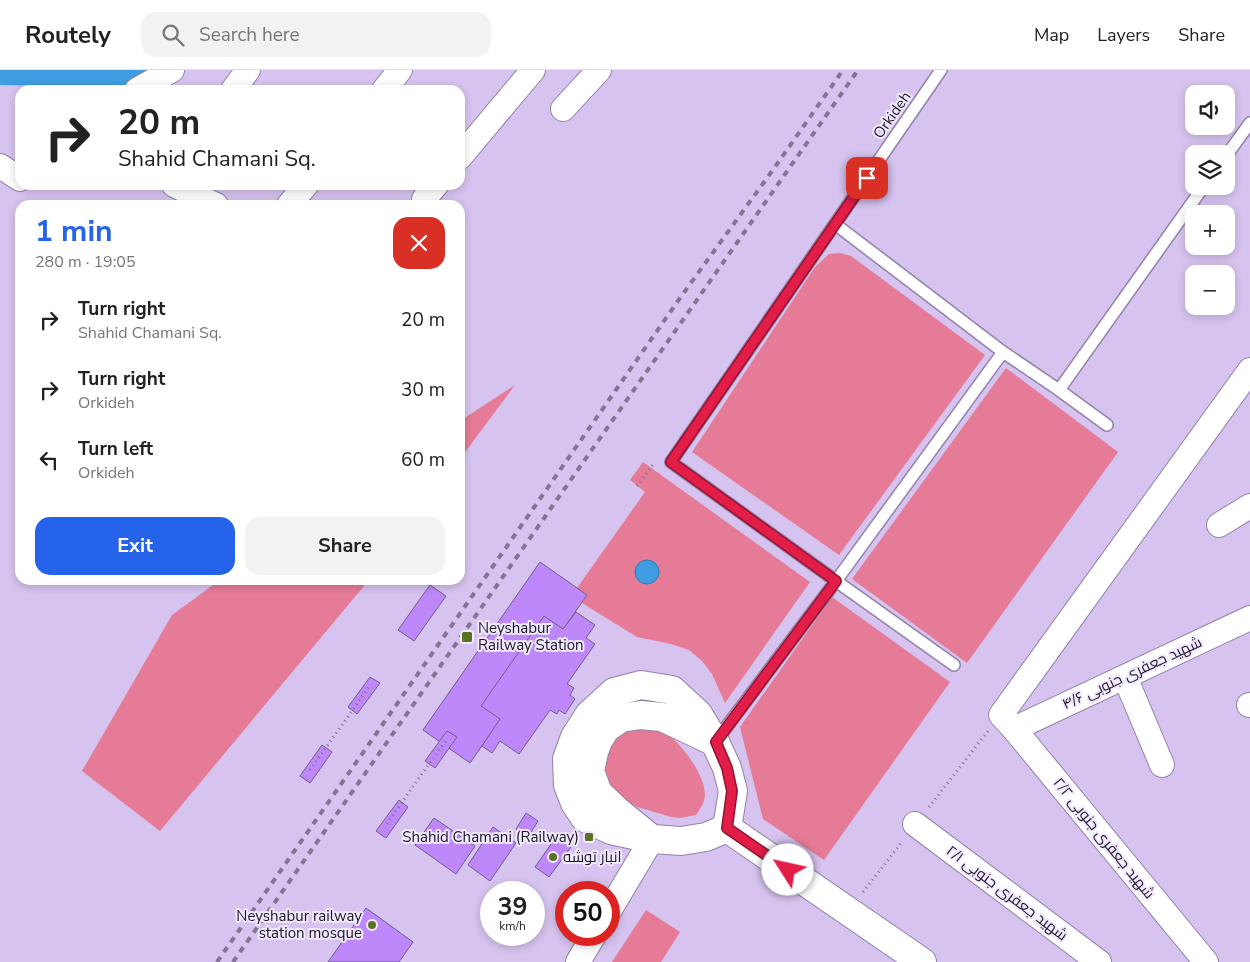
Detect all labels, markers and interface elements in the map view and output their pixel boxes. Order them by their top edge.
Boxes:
search box [141,12,491,57]
text: Routely [25,19,111,51]
icon: search [159,21,187,49]
text: Search here [199,22,300,48]
text: Map [1034,23,1069,47]
text: Layers [1097,23,1150,47]
text: Share [1178,23,1225,47]
map controls [1185,85,1235,315]
button: sound [1185,85,1235,135]
street label: Orkideh [869,88,915,142]
text: 20 m [118,99,200,146]
icon: right [35,105,100,170]
text: Shahid Chamani Sq. [118,144,316,174]
button: layers [1185,145,1235,195]
pin [846,157,888,199]
icon: arrive [853,164,881,192]
button: + [1185,205,1235,255]
text: 1 min [35,211,113,252]
button: close [393,217,445,269]
text: 280 m · 19:05 [35,251,136,273]
button: − [1185,265,1235,315]
text: Turn right [78,296,165,322]
icon: right [35,306,63,334]
text: 20 m [401,307,445,333]
text: Shahid Chamani Sq. [78,322,222,344]
text: Turn right [78,366,165,392]
icon: right [35,376,63,404]
text: 30 m [401,377,445,403]
text: Orkideh [78,392,135,414]
text: Turn left [78,436,153,462]
icon: left [35,446,63,474]
text: 60 m [401,447,445,473]
text: Orkideh [78,462,135,484]
button: Exit [35,517,235,575]
button: Share [245,517,445,575]
place label: Neyshabur Railway Station [478,618,584,655]
marker: Neyshabur Railway Station [460,630,474,644]
street label: شهید جعفری جنوبی ۴/۶ [1059,632,1205,714]
street label: شهید جعفری جنوبی ۲/۲ [1049,773,1159,903]
place label: Shahid Chamani (Railway) [402,827,579,847]
marker: Shahid Chamani (Railway) [583,831,595,843]
street label: شهید جعفری جنوبی ۲/۱ [942,841,1072,945]
position arrow [761,843,813,895]
place label: انبار توشه [563,847,621,867]
marker: انبار توشه [547,851,559,863]
speed limit sign: 50 [555,881,620,946]
text: 39 [497,890,528,924]
place label: Neyshabur railway station mosque [236,906,362,943]
text: km/h [499,918,526,934]
marker: Neyshabur railway station mosque [366,919,378,931]

